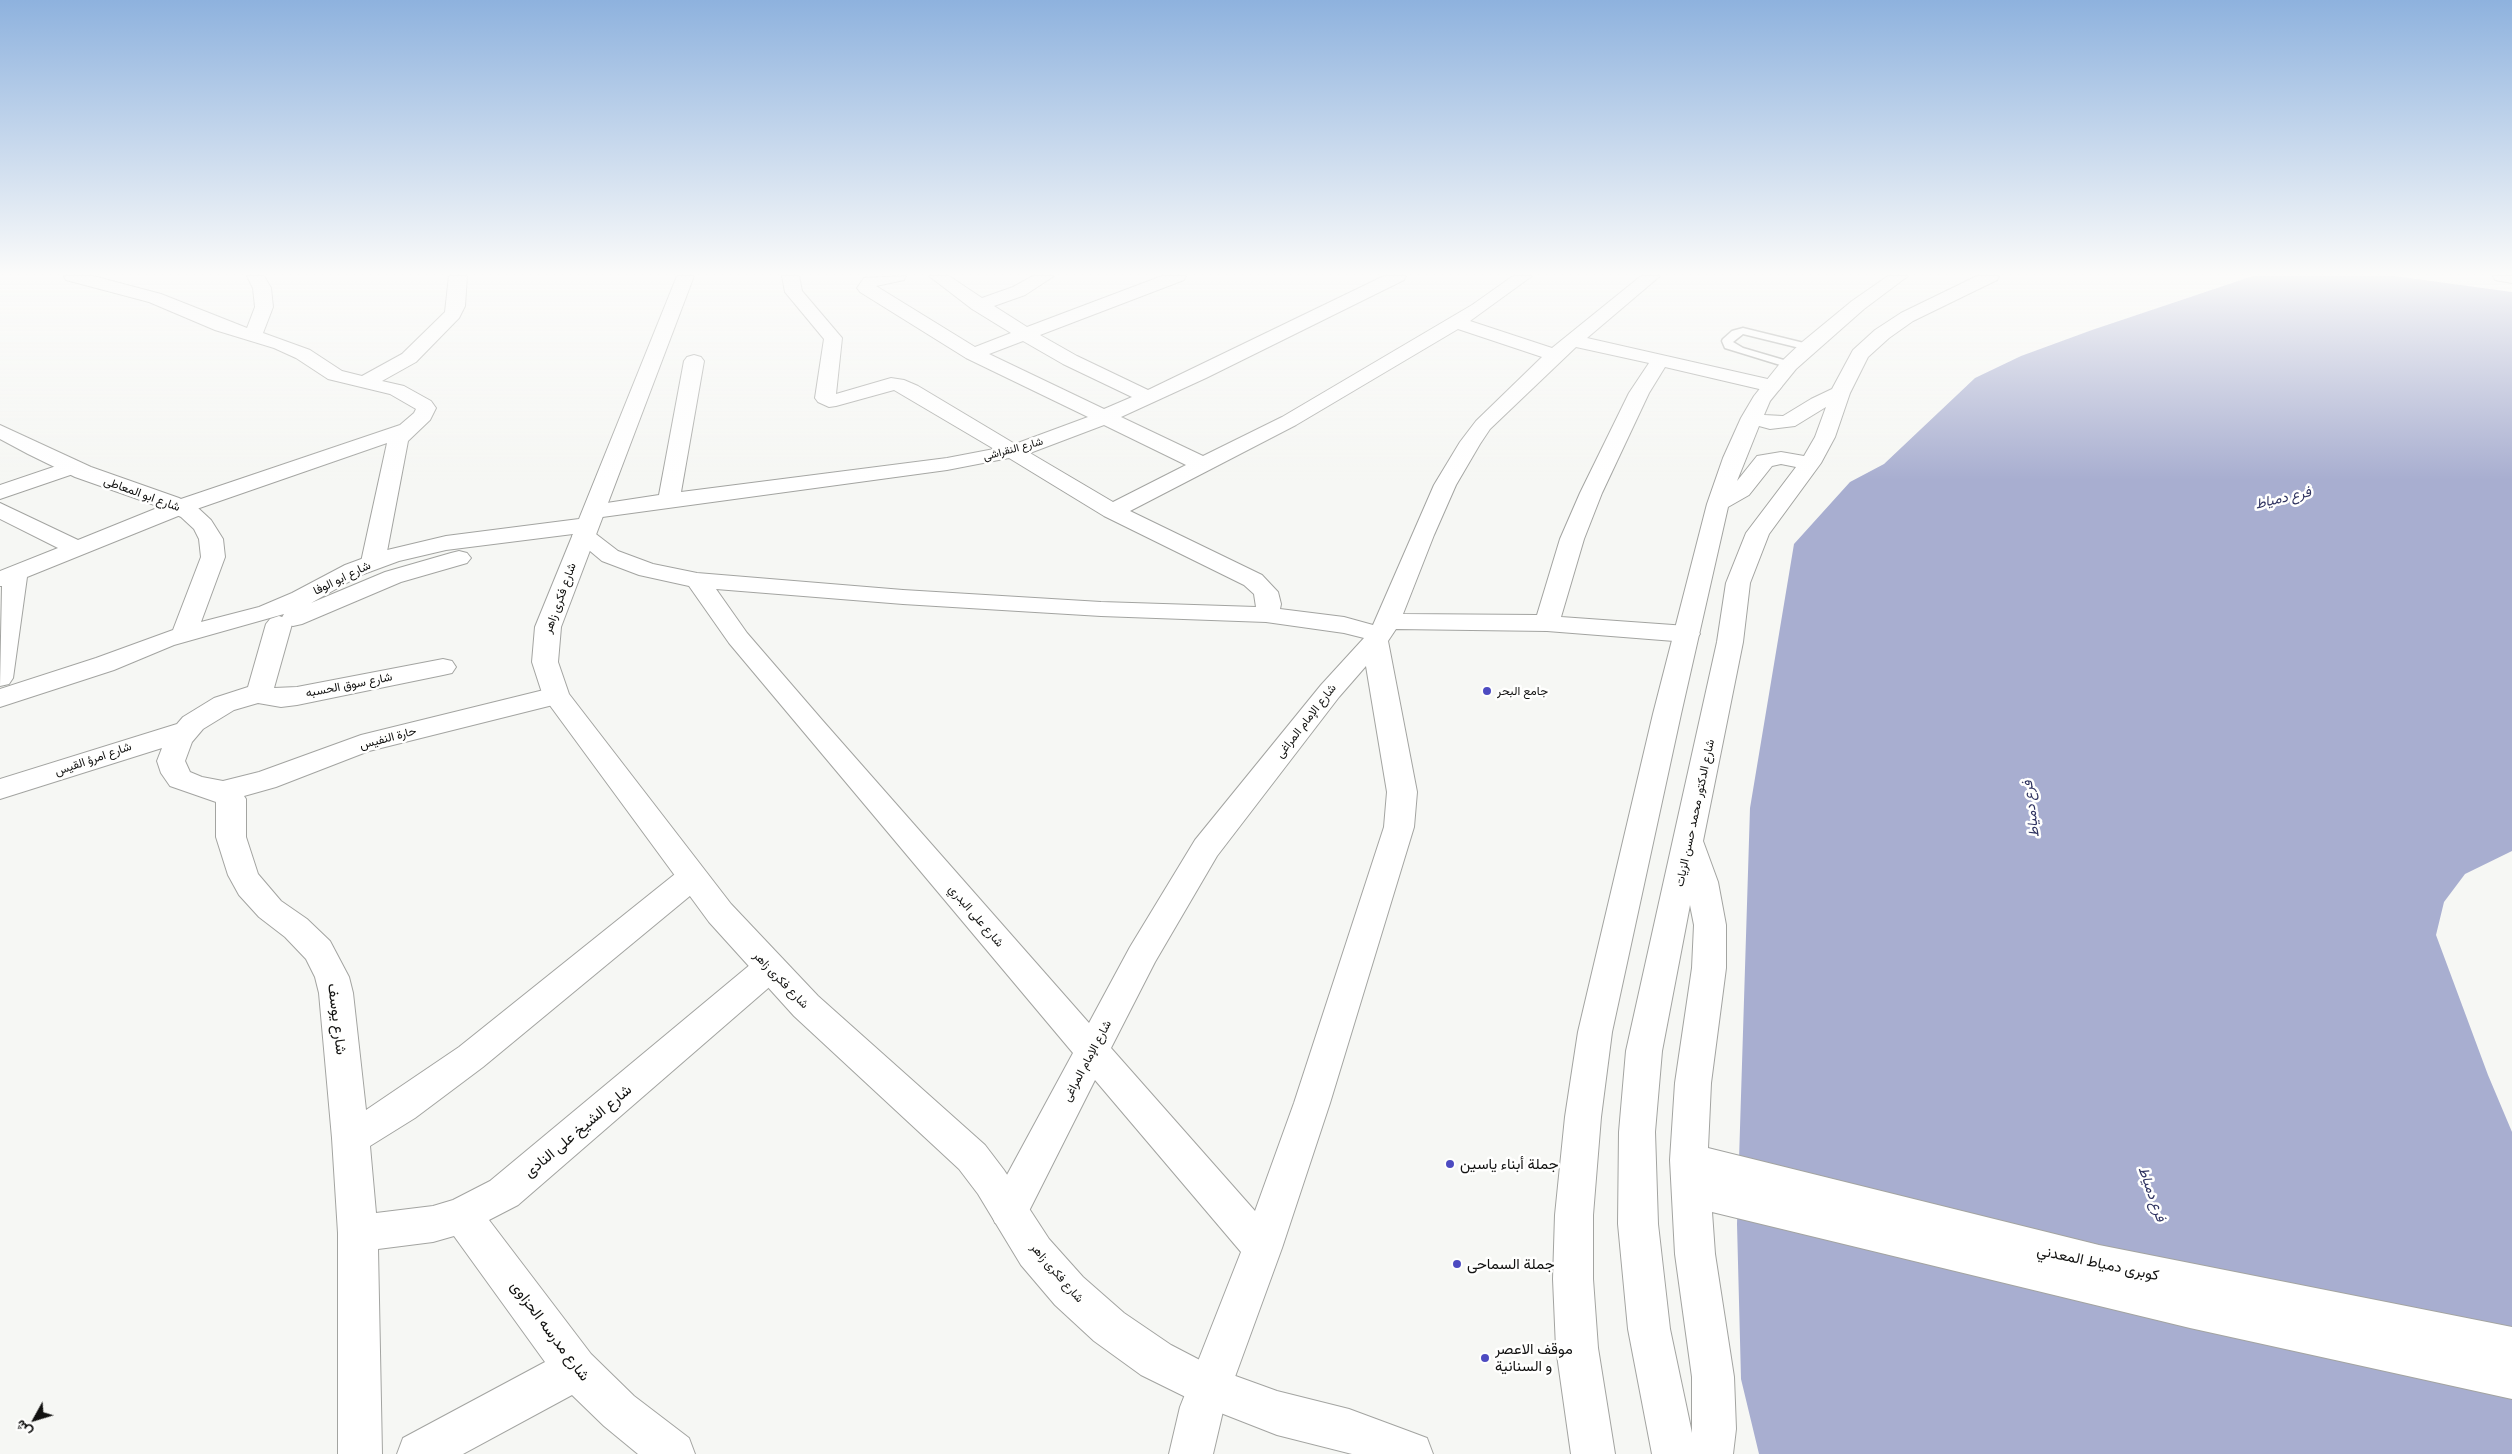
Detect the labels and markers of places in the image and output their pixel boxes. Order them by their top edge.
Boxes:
place label: جامع البحر [1497,684,1548,698]
marker: جامع البحر [1481,685,1493,697]
place label: جملة أبناء ياسين [1460,1155,1559,1173]
marker: جملة أبناء ياسين [1444,1158,1456,1170]
place label: جملة السماحى [1467,1255,1555,1273]
marker: جملة السماحى [1451,1258,1463,1270]
place label: موقف الاعصر و السنانية [1495,1340,1573,1375]
marker: موقف الاعصر و السنانية [1479,1352,1491,1364]

